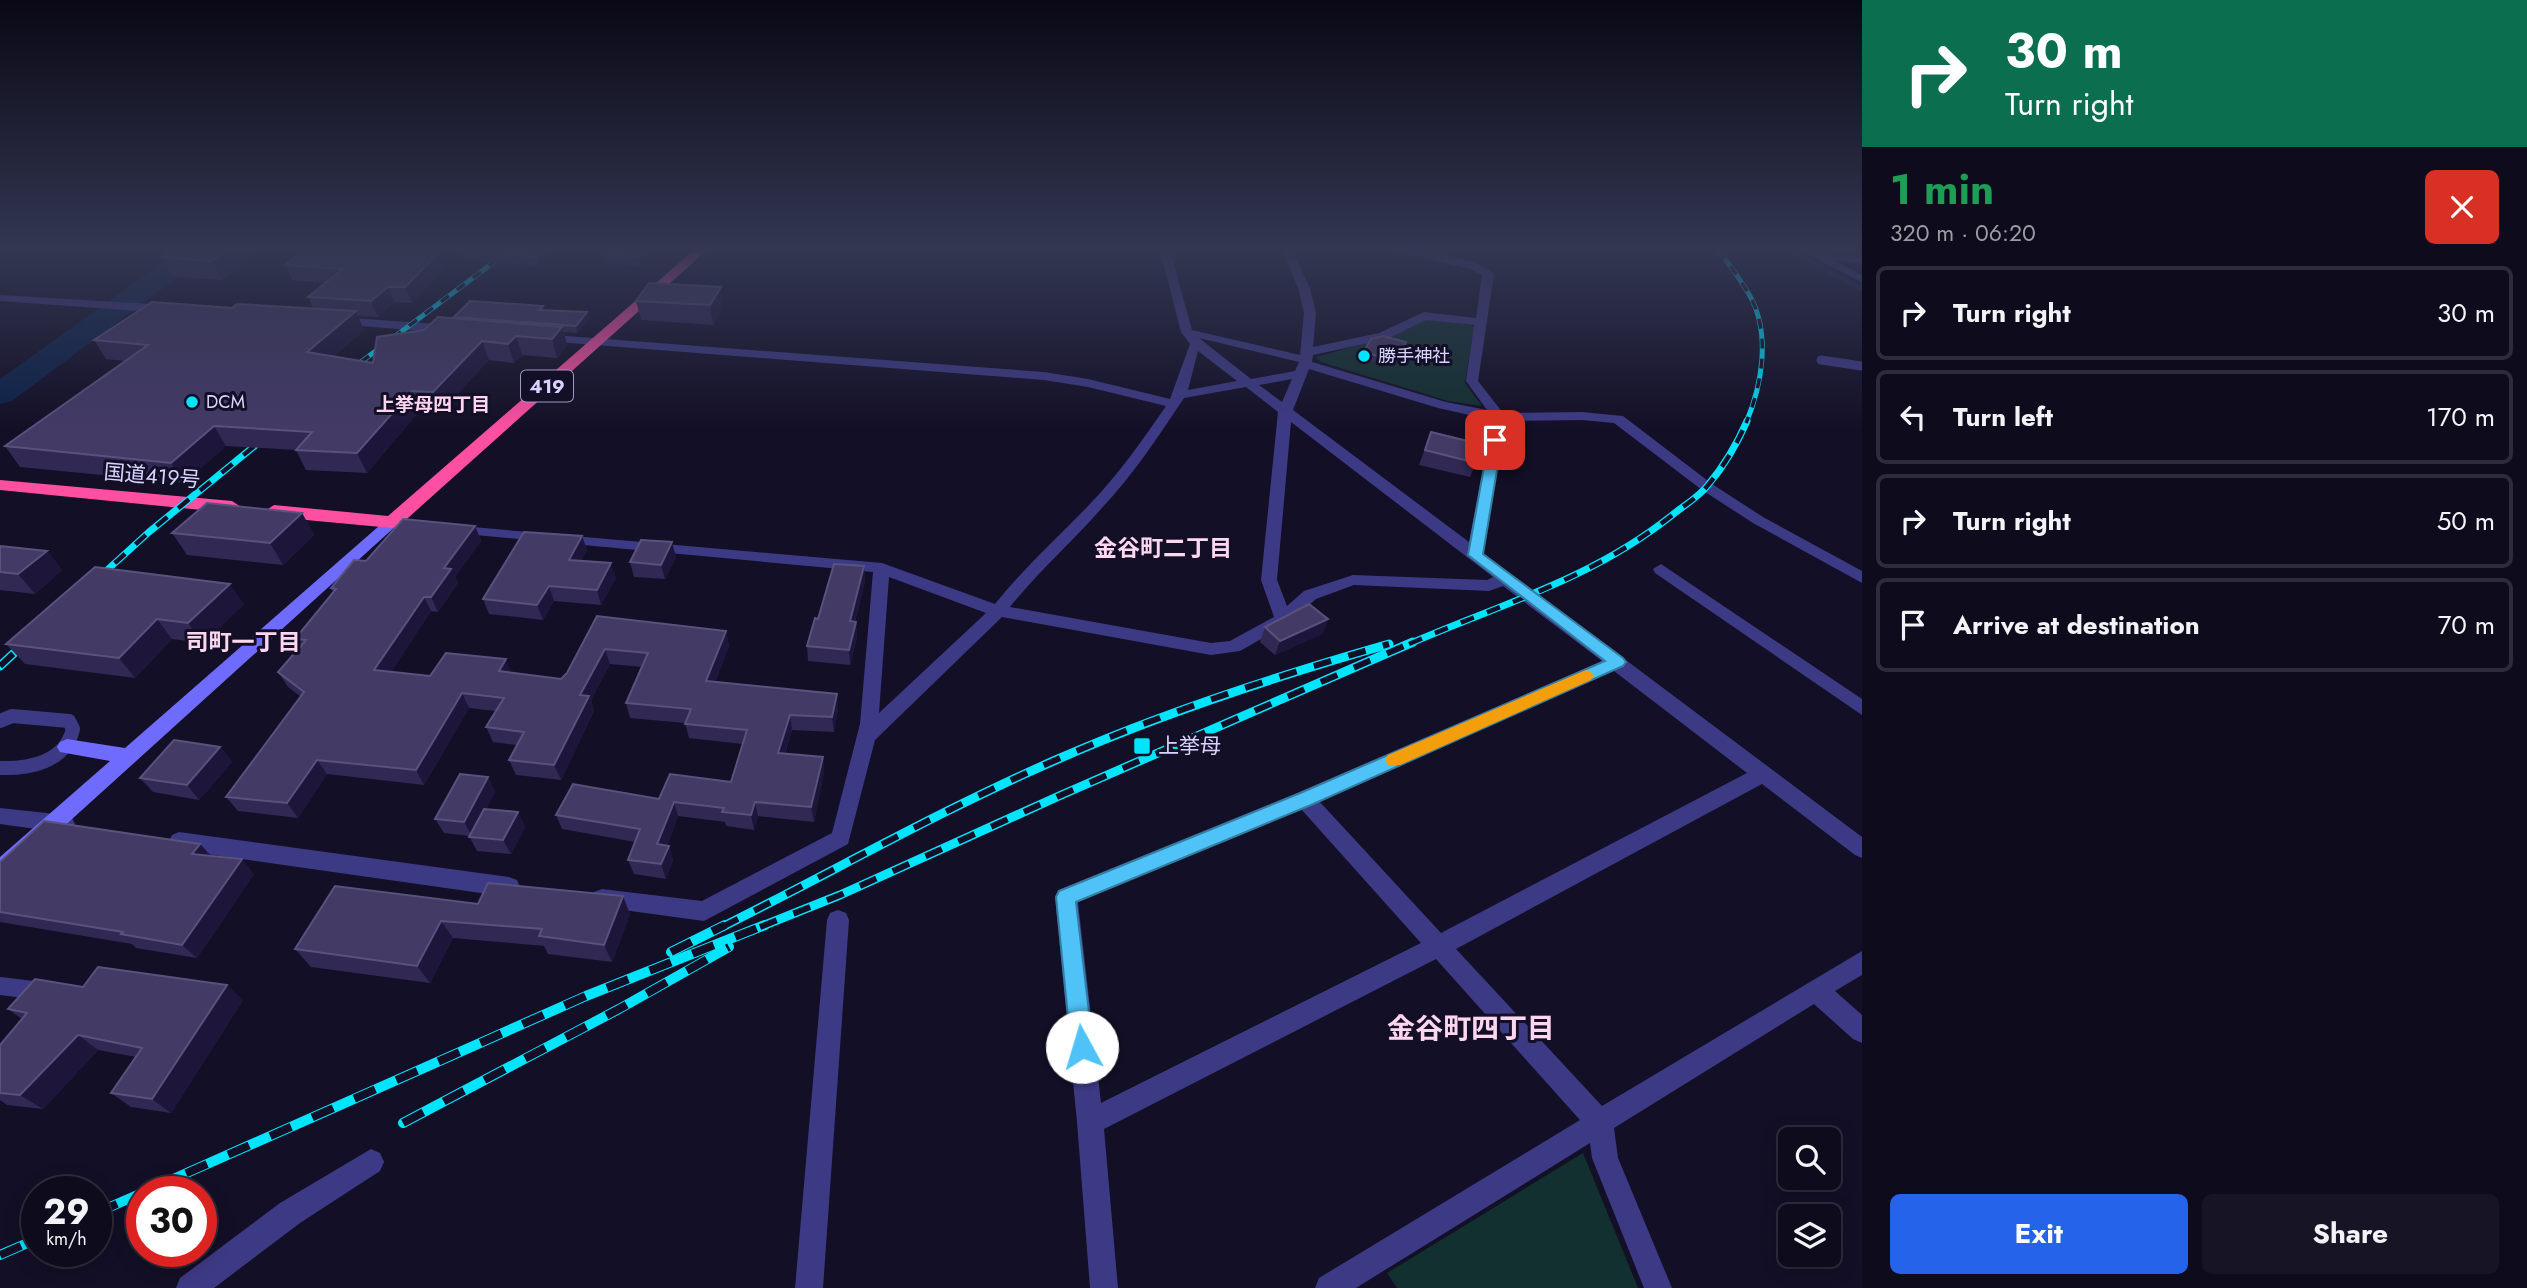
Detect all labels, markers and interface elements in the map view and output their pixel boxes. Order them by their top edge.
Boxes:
text: 30 m [2005,16,2123,86]
icon: right [1890,28,1981,119]
text: Turn right [2005,81,2134,127]
text: 1 min [1890,159,1994,220]
button: close [2425,170,2499,244]
text: 320 m · 06:20 [1890,216,2036,250]
icon: right [1894,294,1932,332]
text: Turn right [1953,294,2071,332]
text: 30 m [2437,294,2495,332]
place label: 勝手神社 [1378,343,1450,369]
marker: 勝手神社 [1356,348,1372,364]
road number: 419 [521,370,573,402]
place label: DCM [206,389,245,415]
district label: 上挙母四丁目 [376,391,490,418]
marker: DCM [184,394,200,410]
icon: left [1894,398,1932,436]
text: Turn left [1953,398,2053,436]
text: 170 m [2426,398,2495,436]
pin [1465,410,1525,470]
icon: arrive [1476,421,1514,459]
street label: 国道419号 [102,457,202,495]
icon: right [1894,502,1932,540]
text: Turn right [1953,502,2071,540]
text: 50 m [2437,502,2495,540]
district label: 金谷町二丁目 [1094,531,1232,565]
icon: arrive [1894,606,1932,644]
text: Arrive at destination [1953,606,2200,644]
text: 70 m [2438,606,2495,644]
district label: 司町一丁目 [186,625,301,659]
place label: 上挙母 [1158,731,1221,761]
marker: 上挙母 [1132,736,1152,756]
district label: 金谷町四丁目 [1387,1008,1555,1049]
position arrow [1045,1010,1119,1084]
map controls [1778,1127,1841,1267]
button: search [1778,1127,1841,1190]
speed limit sign: 30 [126,1176,217,1267]
text: 29 [43,1187,90,1237]
button: Exit [1890,1194,2188,1274]
button: Share [2202,1194,2499,1274]
button: layers [1778,1204,1841,1267]
text: km/h [46,1226,87,1252]

